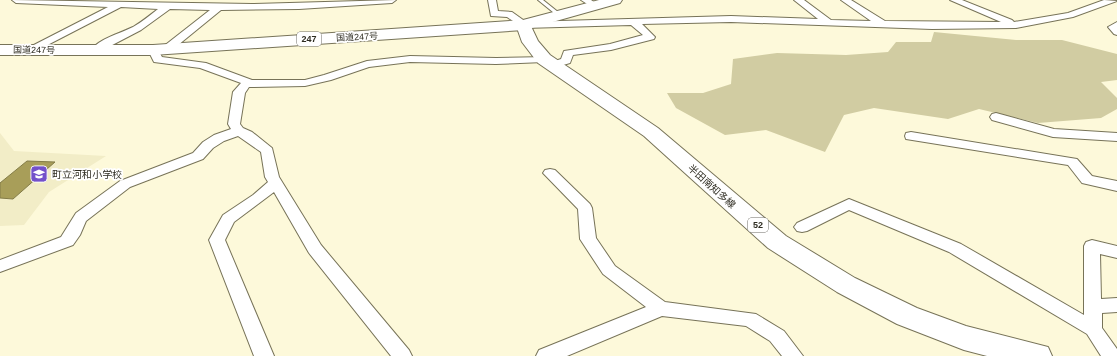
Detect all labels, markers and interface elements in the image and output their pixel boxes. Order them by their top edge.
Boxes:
street label: 国道247号 [336,31,378,43]
road number: 247 [297,32,321,46]
street label: 国道247号 [13,45,55,55]
street label: 半田南知多線 [686,162,738,211]
school or university icon: 町立河和小学校 [29,164,49,184]
place label: 町立河和小学校 [52,169,122,180]
road number: 52 [748,218,768,232]

